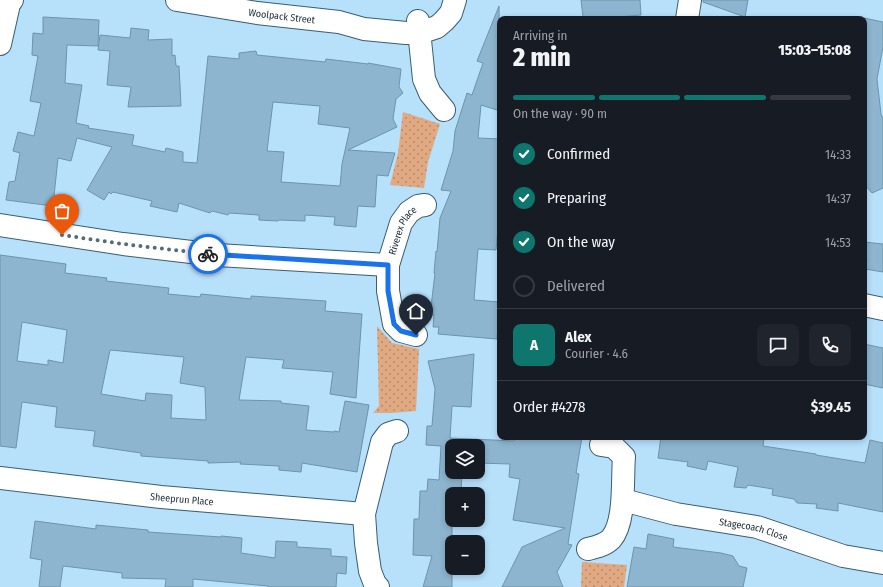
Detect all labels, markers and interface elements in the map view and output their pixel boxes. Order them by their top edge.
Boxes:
street label: Woolpack Street [248,7,316,26]
text: Arriving in [513,28,567,43]
text: 15:03–15:08 [778,41,851,59]
text: 2 min [513,42,571,73]
text: On the way · 90 m [513,106,607,121]
icon: check [513,143,535,165]
text: Confirmed [547,145,610,163]
text: 14:33 [825,147,851,162]
icon: check [513,187,535,209]
text: Preparing [547,189,606,207]
text: 14:37 [826,191,851,206]
pin [45,194,79,235]
icon: bag [51,200,73,222]
street label: Riverex Place [387,204,419,256]
icon: check [513,231,535,253]
text: On the way [547,233,615,251]
courier [188,234,228,274]
text: 14:53 [825,235,851,250]
icon: bike [197,243,219,265]
text: Delivered [547,277,605,295]
pin [399,294,433,335]
icon: home [405,300,427,322]
button: chat [757,324,799,366]
button: phone [809,324,851,366]
text: Alex [565,328,592,346]
text: A [530,336,538,354]
text: Courier · 4.6 [565,346,628,361]
text: Order #4278 [513,398,585,416]
text: $39.45 [811,398,851,416]
map controls [445,439,485,575]
button: layers [445,439,485,479]
button: + [445,487,485,527]
street label: Sheeprun Place [149,491,214,508]
street label: Stagecoach Close [718,516,789,544]
button: − [445,535,485,575]

